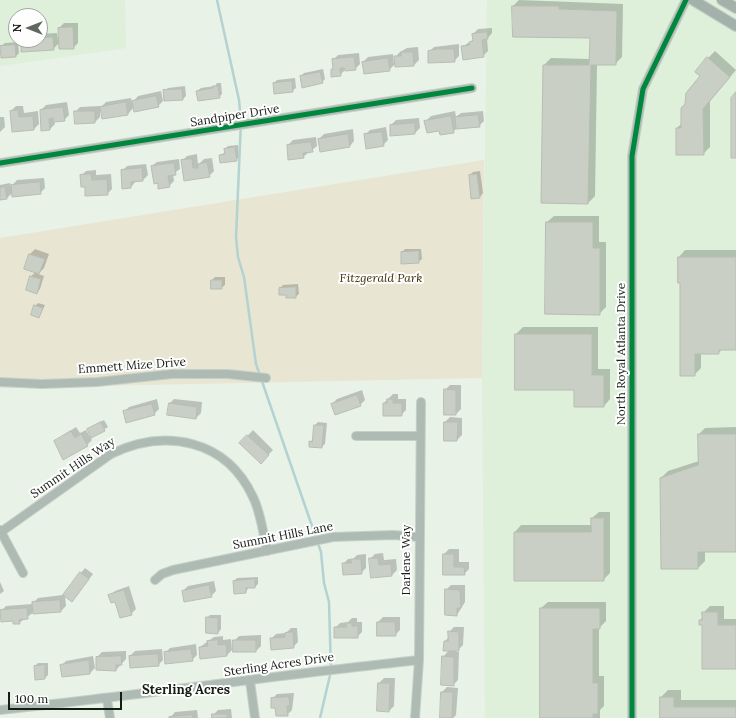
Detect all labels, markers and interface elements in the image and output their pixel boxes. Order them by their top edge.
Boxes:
north arrow [8,8,48,48]
text: N [10,24,24,32]
street label: Sandpiper Drive [189,102,281,130]
park label: Fitzgerald Park [340,272,422,286]
street label: North Royal Atlanta Drive [615,283,629,425]
street label: Emmett Mize Drive [78,355,186,377]
street label: Summit Hills Way [28,434,118,502]
street label: Summit Hills Lane [232,519,334,553]
street label: Darlene Way [400,525,414,595]
street label: Sterling Acres Drive [223,650,335,680]
district label: Sterling Acres [142,682,230,698]
scale bar [10,684,124,710]
text: 100 m [15,691,48,706]

